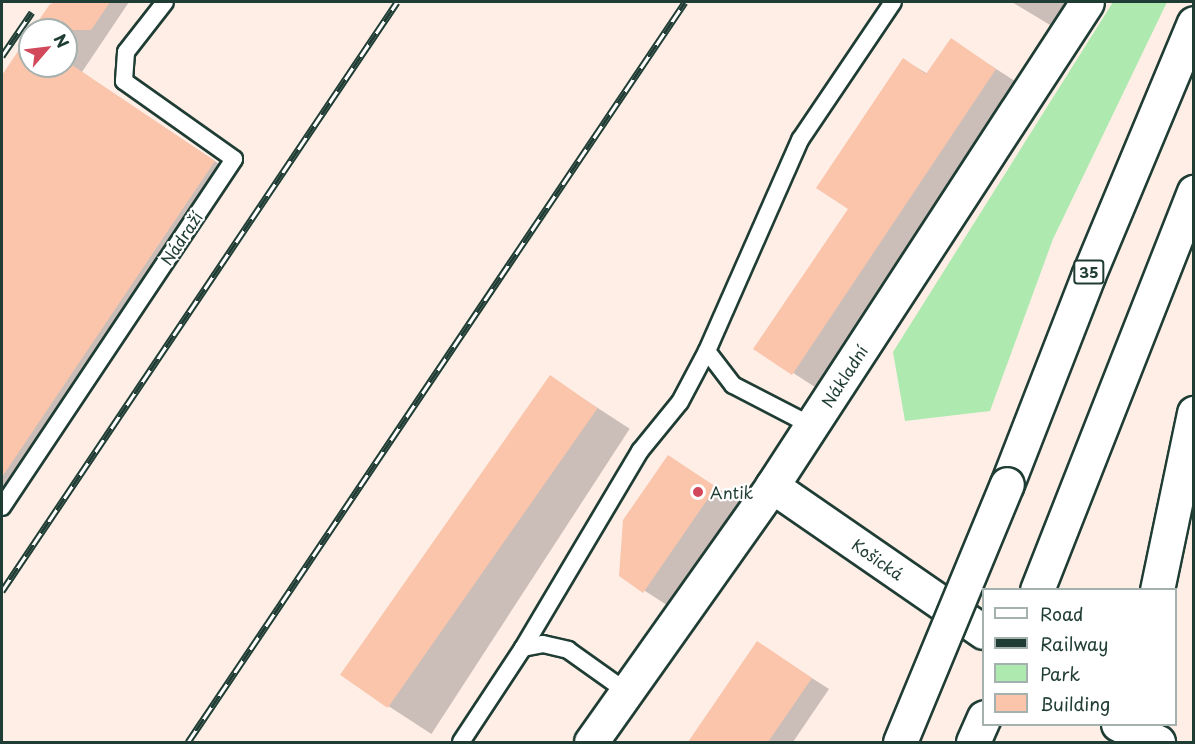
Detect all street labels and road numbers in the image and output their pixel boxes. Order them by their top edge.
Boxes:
street label: Nádraží [156,208,206,268]
road number: 35 [1072,260,1106,284]
street label: Nákladní [817,342,871,410]
street label: Košická [849,534,907,584]

